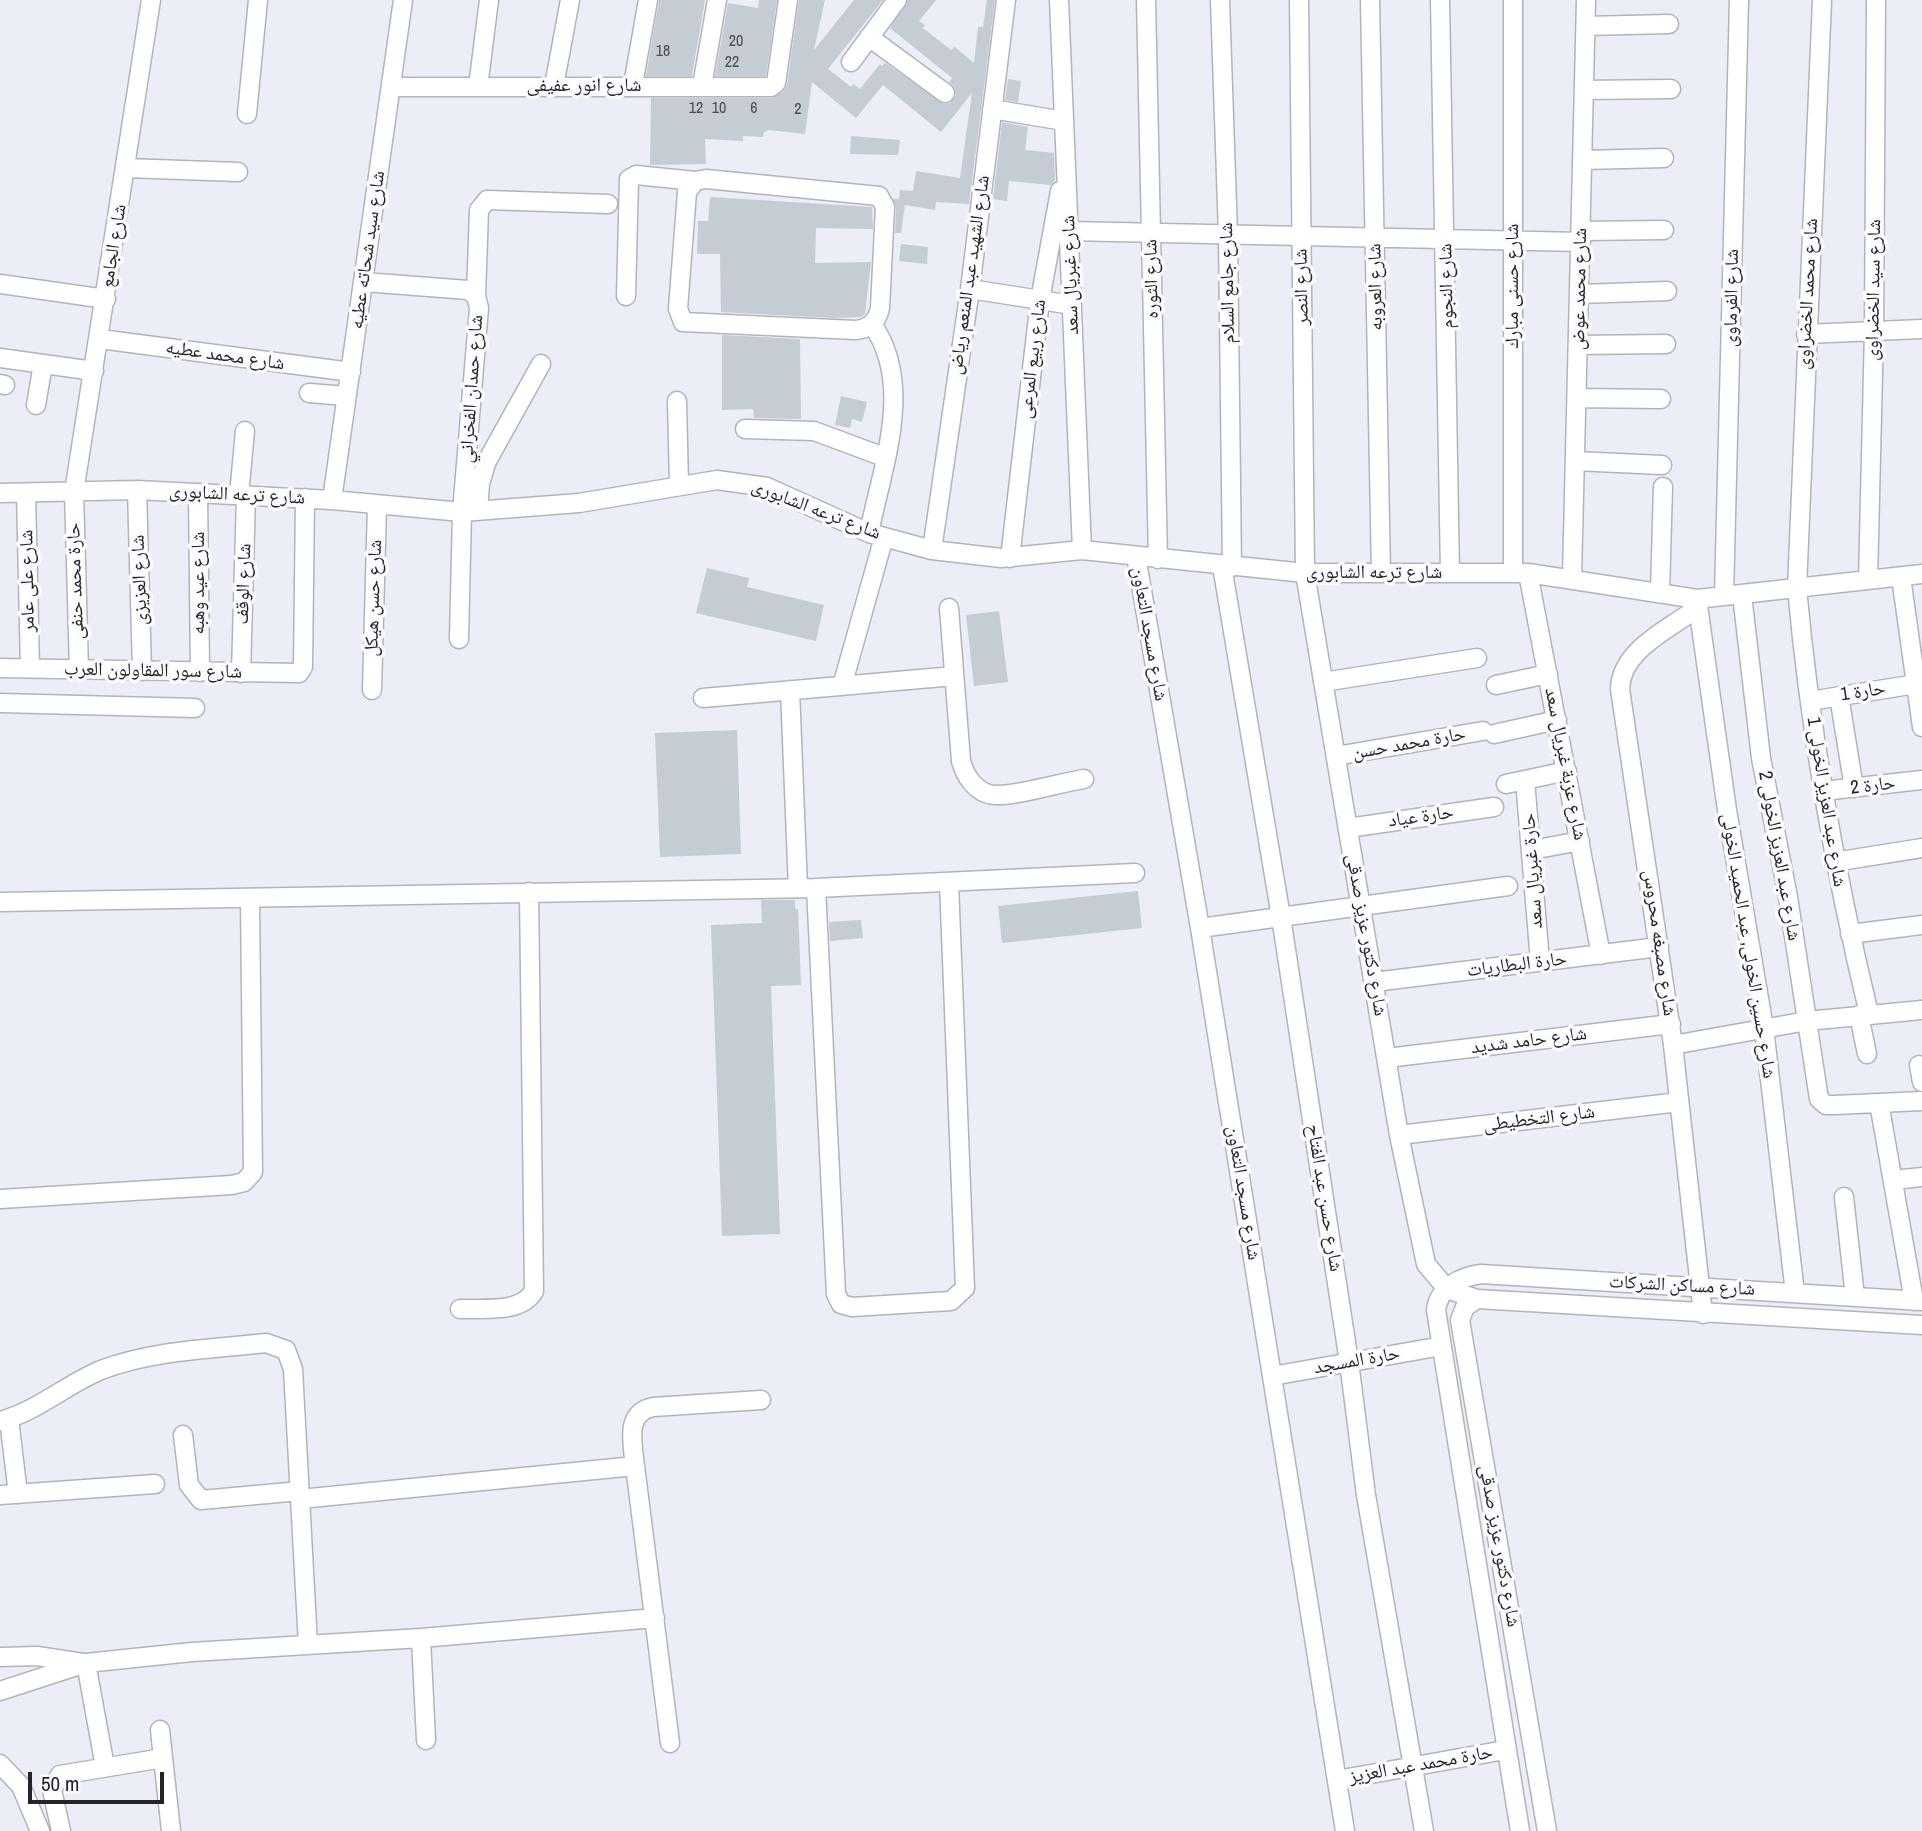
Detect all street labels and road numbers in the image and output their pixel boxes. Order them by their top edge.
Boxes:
street label: شارع انور عفيفى [527,75,641,97]
street label: شارع سيد شحاته عطيه [346,169,390,331]
street label: شارع الشهيد عبد المنعم رياض [945,174,995,376]
street label: شارع الجامع [96,203,132,289]
street label: شارع غبريال سعد [1058,215,1084,335]
street label: شارع محمد الخضراوى [1793,218,1823,370]
street label: شارع سيد الخضراوى [1861,219,1887,361]
street label: شارع جامع السلام [1216,222,1240,344]
street label: شارع حسنى مبارك [1502,223,1524,349]
street label: شارع محمد عوض [1568,228,1592,350]
street label: شارع الثوره [1140,239,1164,319]
street label: شارع العروبه [1364,243,1388,331]
street label: شارع النجوم [1435,243,1459,329]
street label: شارع النصر [1290,248,1314,326]
street label: شارع الفرماوى [1720,249,1744,347]
street label: شارع ربيع المرعى [1014,298,1052,420]
street label: شارع حمدان الفخراني [455,314,489,464]
street label: شارع محمد عطيه [164,336,286,376]
street label: شارع ترعه الشابورى [748,475,884,545]
street label: شارع ترعه الشابورى [168,480,306,510]
street label: حارة محمد حنفى [63,522,89,640]
street label: شارع على عامر [16,529,40,633]
street label: شارع عيد وهبه [188,532,210,634]
street label: شارع العزيزى [127,534,153,626]
street label: شارع حسن هيكل [361,539,387,657]
street label: شارع الوقف [231,543,257,625]
street label: شارع ترعه الشابورى [1306,562,1442,584]
street label: شارع مسجد التعاون [1126,565,1172,703]
street label: شارع سور المقاولون العرب [64,658,242,684]
street label: حارة 1 [1839,677,1887,707]
street label: شارع عزبة غبريال سعد [1539,686,1591,842]
street label: شارع عبد العزيز الخولى 1 [1801,715,1851,889]
street label: حارة محمد حسن [1351,723,1467,765]
street label: شارع عبد العزيز الخولى 2 [1753,769,1805,943]
street label: حارة 2 [1849,772,1897,800]
street label: حارة عياد [1387,801,1455,833]
street label: شارع حسين الخولى, عبد الحميد الخولى [1716,812,1780,1080]
street label: حارة غبريال سعد [1518,813,1548,929]
street label: شارع دكتور عزيز صدقى [1341,852,1391,1018]
street label: شارع مصبغه محروس [1637,868,1681,1018]
street label: حارة البطاريات [1466,948,1568,982]
street label: شارع حامد شديد [1470,1023,1588,1059]
street label: شارع التخطيطى [1482,1101,1596,1137]
street label: شارع حسن عبد الفتاح [1301,1123,1347,1273]
street label: شارع مسجد التعاون [1221,1124,1265,1262]
street label: شارع مساكن الشركات [1608,1271,1756,1301]
street label: حارة المسجد [1312,1342,1402,1380]
street label: شارع دكتور عزيز صدقى [1474,1463,1524,1629]
street label: حارة محمد عبد العزيز [1347,1741,1495,1789]

